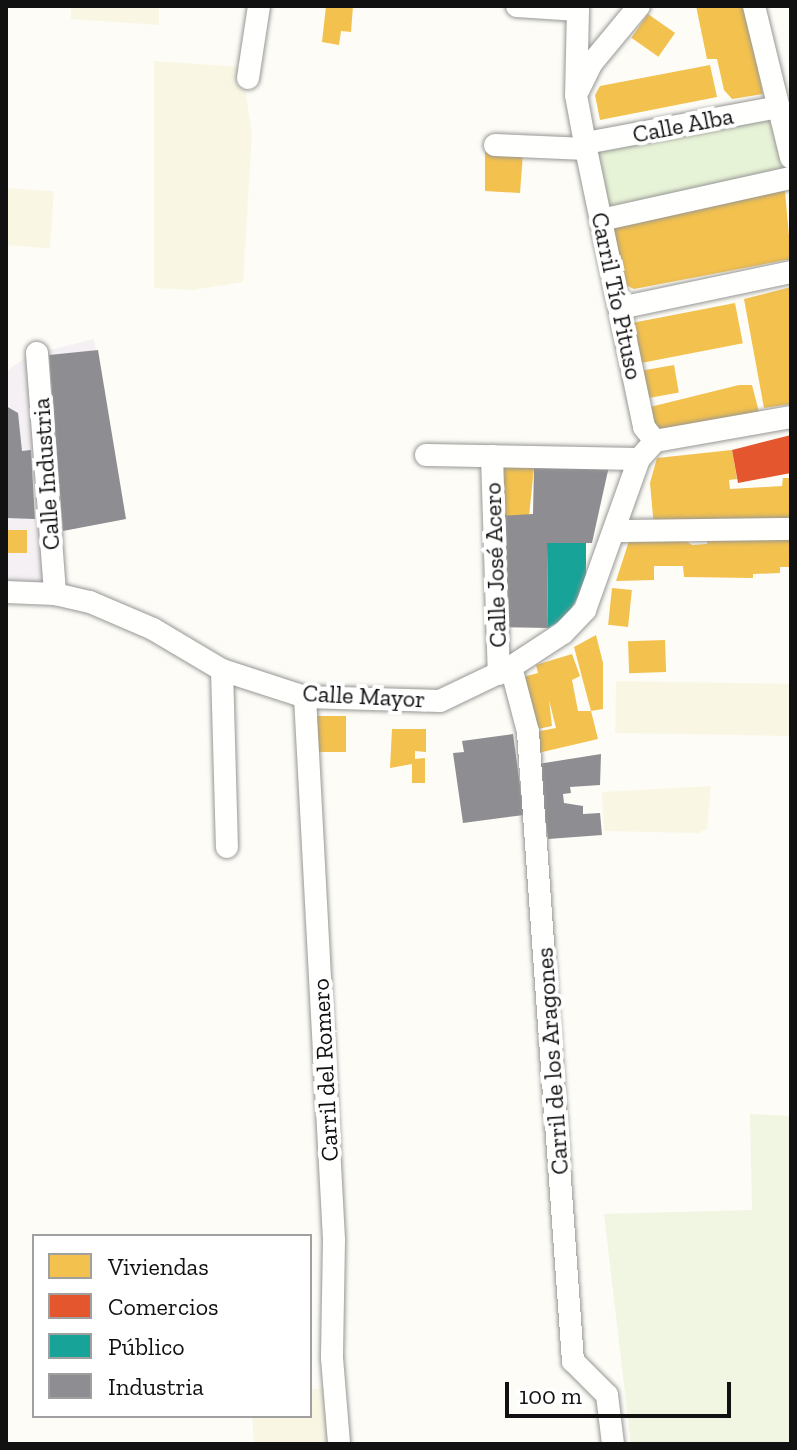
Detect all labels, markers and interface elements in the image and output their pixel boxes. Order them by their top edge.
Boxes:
street label: Calle Alba [630,101,736,149]
street label: Carril Tío Pituso [585,209,649,383]
street label: Calle Industria [26,397,66,551]
street label: Calle José Acero [478,481,512,649]
street label: Calle Mayor [302,678,426,714]
street label: Carril de los Aragones [530,946,574,1176]
street label: Carril del Romero [306,978,344,1162]
legend [32,1234,312,1418]
text: Viviendas [108,1252,209,1281]
text: Comercios [108,1292,219,1321]
text: Público [108,1332,185,1361]
scale bar [509,1366,735,1416]
text: Industria [108,1372,204,1401]
text: 100 m [519,1381,582,1410]

